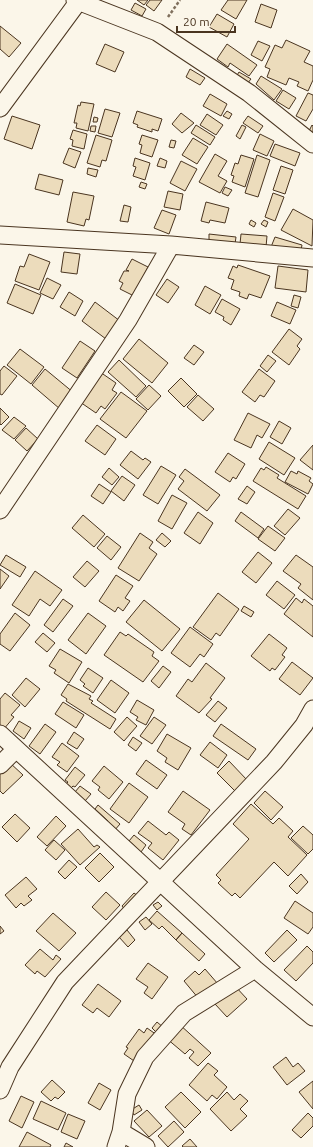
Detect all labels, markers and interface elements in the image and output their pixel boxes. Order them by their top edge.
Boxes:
scale bar [177,8,235,34]
text: 20 m [183,15,210,28]

